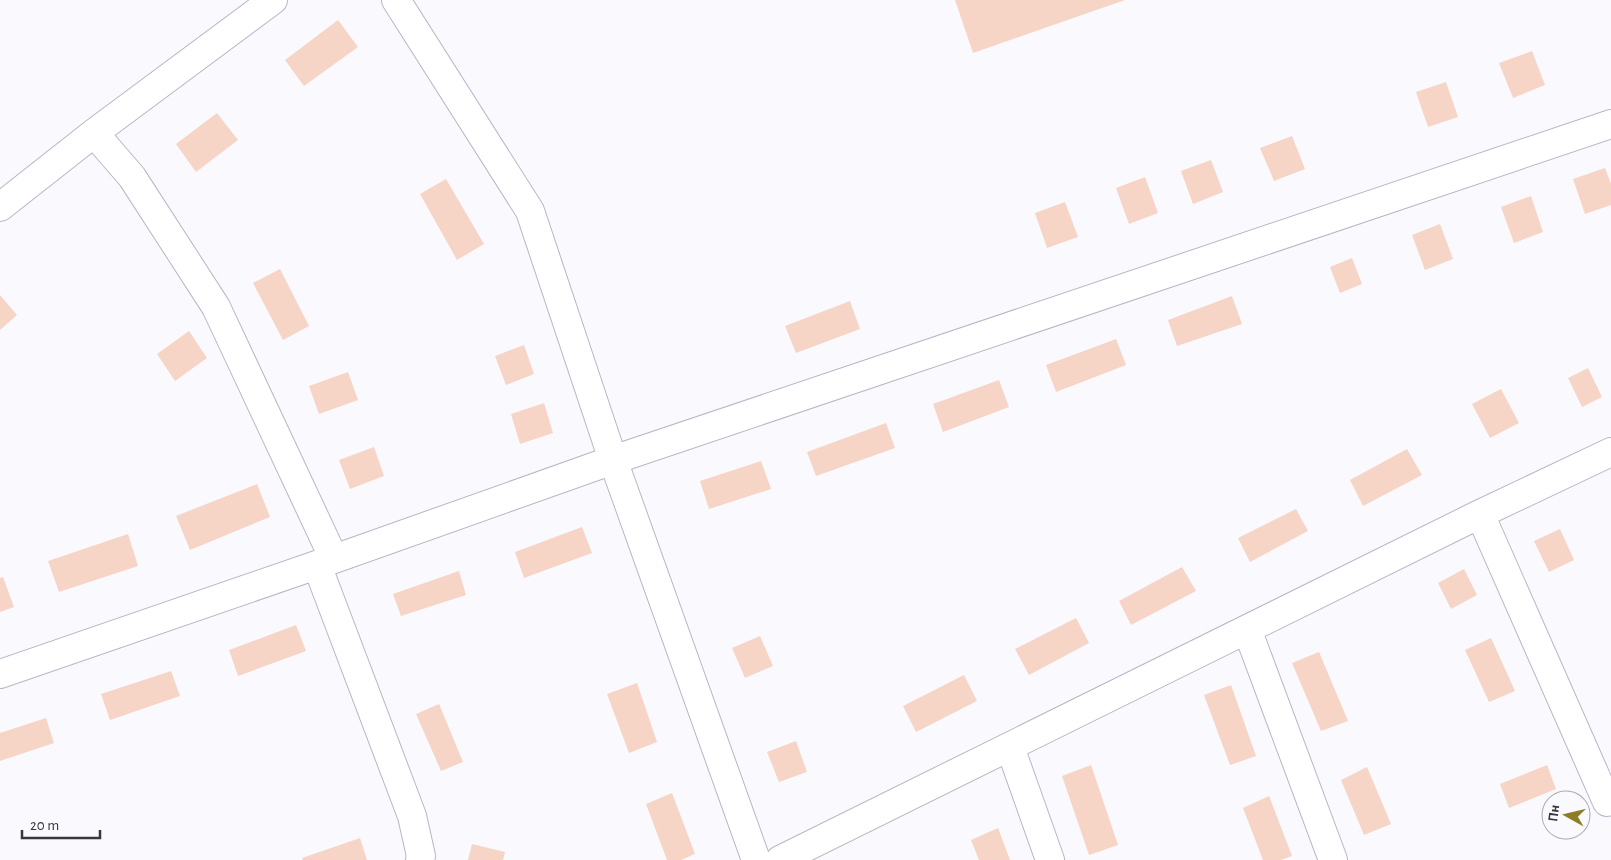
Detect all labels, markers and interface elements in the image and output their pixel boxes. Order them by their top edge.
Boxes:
north arrow [1541,790,1591,840]
text: Пн [1546,804,1562,823]
scale bar [22,808,100,840]
text: 20 m [30,818,59,833]

